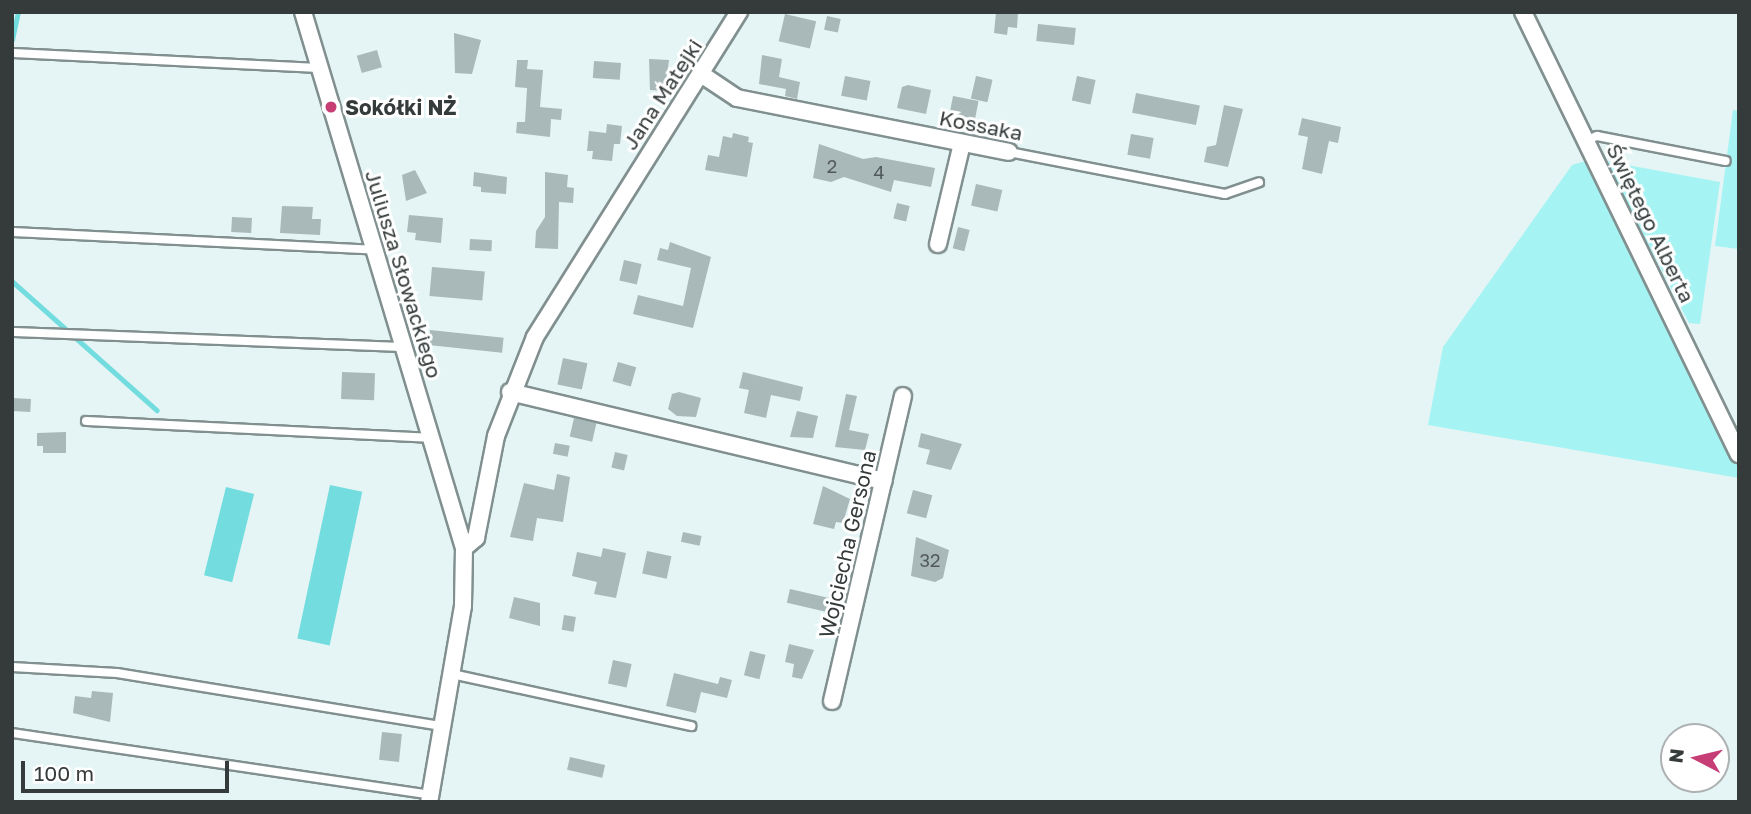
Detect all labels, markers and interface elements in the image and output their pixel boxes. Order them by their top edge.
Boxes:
street label: Jana Matejki [617,34,707,154]
place label: Sokółki NŻ [345,94,457,120]
marker: Sokółki NŻ [323,99,339,115]
street label: Kossaka [937,105,1025,145]
street label: Świętego Alberta [1602,139,1700,307]
house number: 2 [827,155,837,177]
house number: 4 [874,161,884,183]
street label: Juliusza Słowackiego [360,167,448,381]
street label: Wojciecha Gersona [813,448,881,640]
house number: 32 [920,549,940,571]
north arrow [1660,723,1730,793]
text: N [1663,747,1688,764]
scale bar [24,748,233,792]
text: 100 m [34,760,94,786]

